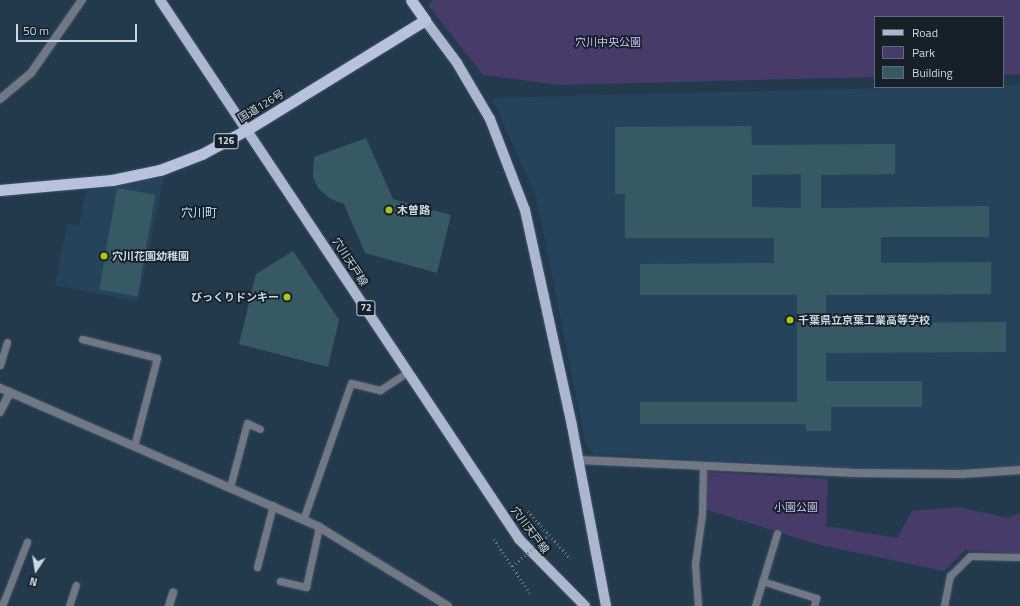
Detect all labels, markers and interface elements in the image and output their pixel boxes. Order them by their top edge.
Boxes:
scale bar [18,16,139,42]
legend [874,16,1004,88]
text: 50 m [23,21,49,40]
text: Road [912,23,938,42]
park label: 穴川中央公園 [575,35,641,49]
text: Park [912,43,935,62]
text: Building [912,63,953,82]
street label: 国道126号 [236,87,286,125]
road number: 126 [213,133,239,149]
place label: 木曽路 [397,203,430,217]
marker: 木曽路 [384,205,394,215]
district label: 穴川町 [181,206,217,220]
street label: 穴川天戸線 [329,235,371,289]
place label: 穴川花園幼稚園 [112,249,189,263]
marker: 穴川花園幼稚園 [99,251,109,261]
place label: びっくりドンキー [191,290,279,304]
marker: びっくりドンキー [282,292,292,302]
road number: 72 [356,300,376,316]
place label: 千葉県立京葉工業高等学校 [798,313,930,327]
marker: 千葉県立京葉工業高等学校 [785,315,795,325]
park label: 小園公園 [774,500,818,514]
street label: 穴川天戸線 [508,504,552,556]
north arrow [16,550,56,590]
text: N [28,573,39,590]

